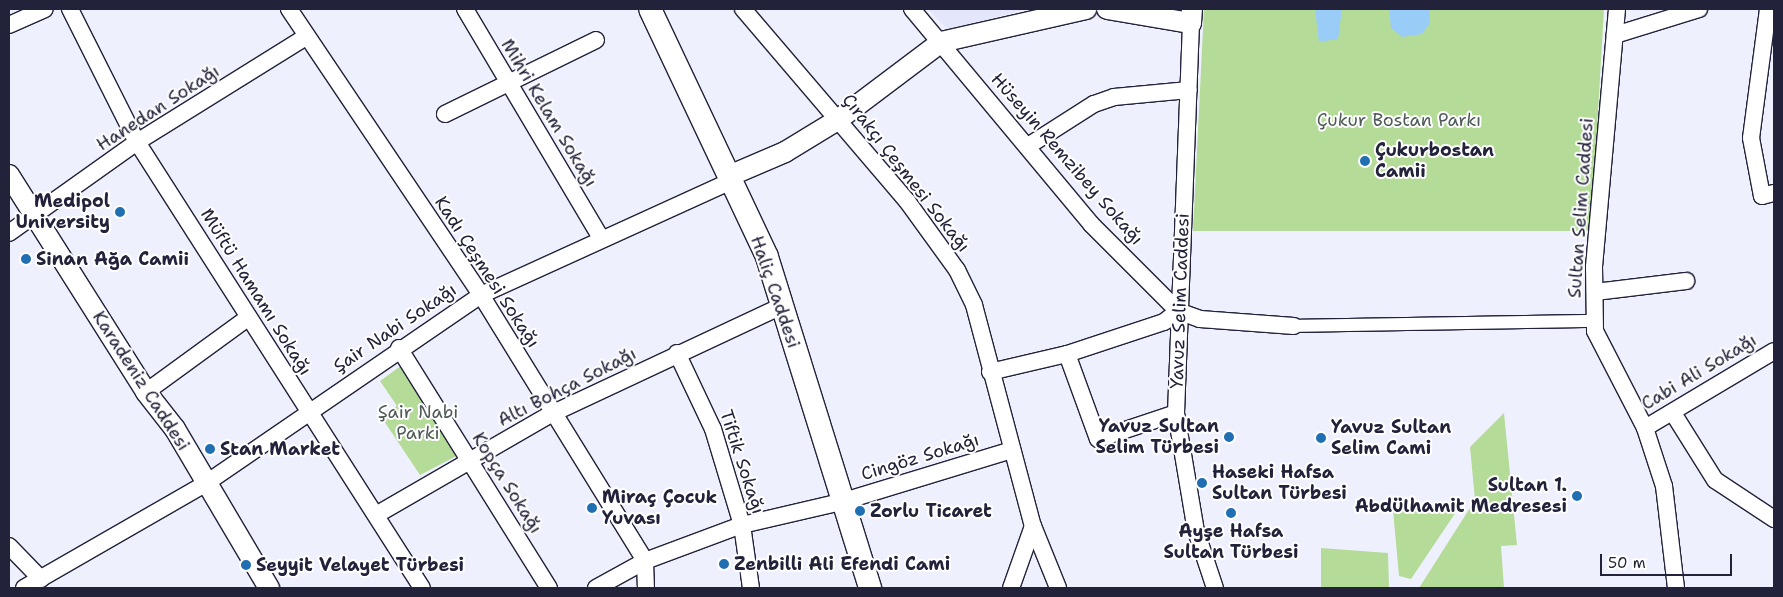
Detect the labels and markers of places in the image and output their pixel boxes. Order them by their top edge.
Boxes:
place label: Çukurbostan Camii [1375,140,1494,182]
marker: Çukurbostan Camii [1359,155,1371,167]
place label: Medipol University [16,191,110,233]
marker: Medipol University [114,206,126,218]
place label: Sinan Ağa Camii [36,248,189,270]
marker: Sinan Ağa Camii [20,253,32,265]
place label: Yavuz Sultan Selim Türbesi [1096,416,1219,458]
place label: Yavuz Sultan Selim Cami [1331,417,1451,459]
marker: Yavuz Sultan Selim Türbesi [1223,431,1235,443]
marker: Yavuz Sultan Selim Cami [1315,432,1327,444]
place label: Stan Market [220,438,340,460]
marker: Stan Market [204,443,216,455]
place label: Haseki Hafsa Sultan Türbesi [1212,462,1347,504]
place label: Sultan 1. Abdülhamit Medresesi [1355,475,1567,518]
marker: Haseki Hafsa Sultan Türbesi [1196,477,1208,489]
place label: Miraç Çocuk Yuvası [602,487,717,530]
marker: Sultan 1. Abdülhamit Medresesi [1571,490,1583,502]
place label: Zorlu Ticaret [870,500,992,522]
marker: Miraç Çocuk Yuvası [586,502,598,514]
marker: Zorlu Ticaret [854,505,866,517]
marker: Ayşe Hafsa Sultan Türbesi [1225,507,1237,519]
place label: Ayşe Hafsa Sultan Türbesi [1164,521,1298,564]
place label: Zenbilli Ali Efendi Cami [734,553,950,575]
place label: Seyyit Velayet Türbesi [256,554,464,576]
marker: Zenbilli Ali Efendi Cami [718,558,730,570]
marker: Seyyit Velayet Türbesi [240,559,252,571]

